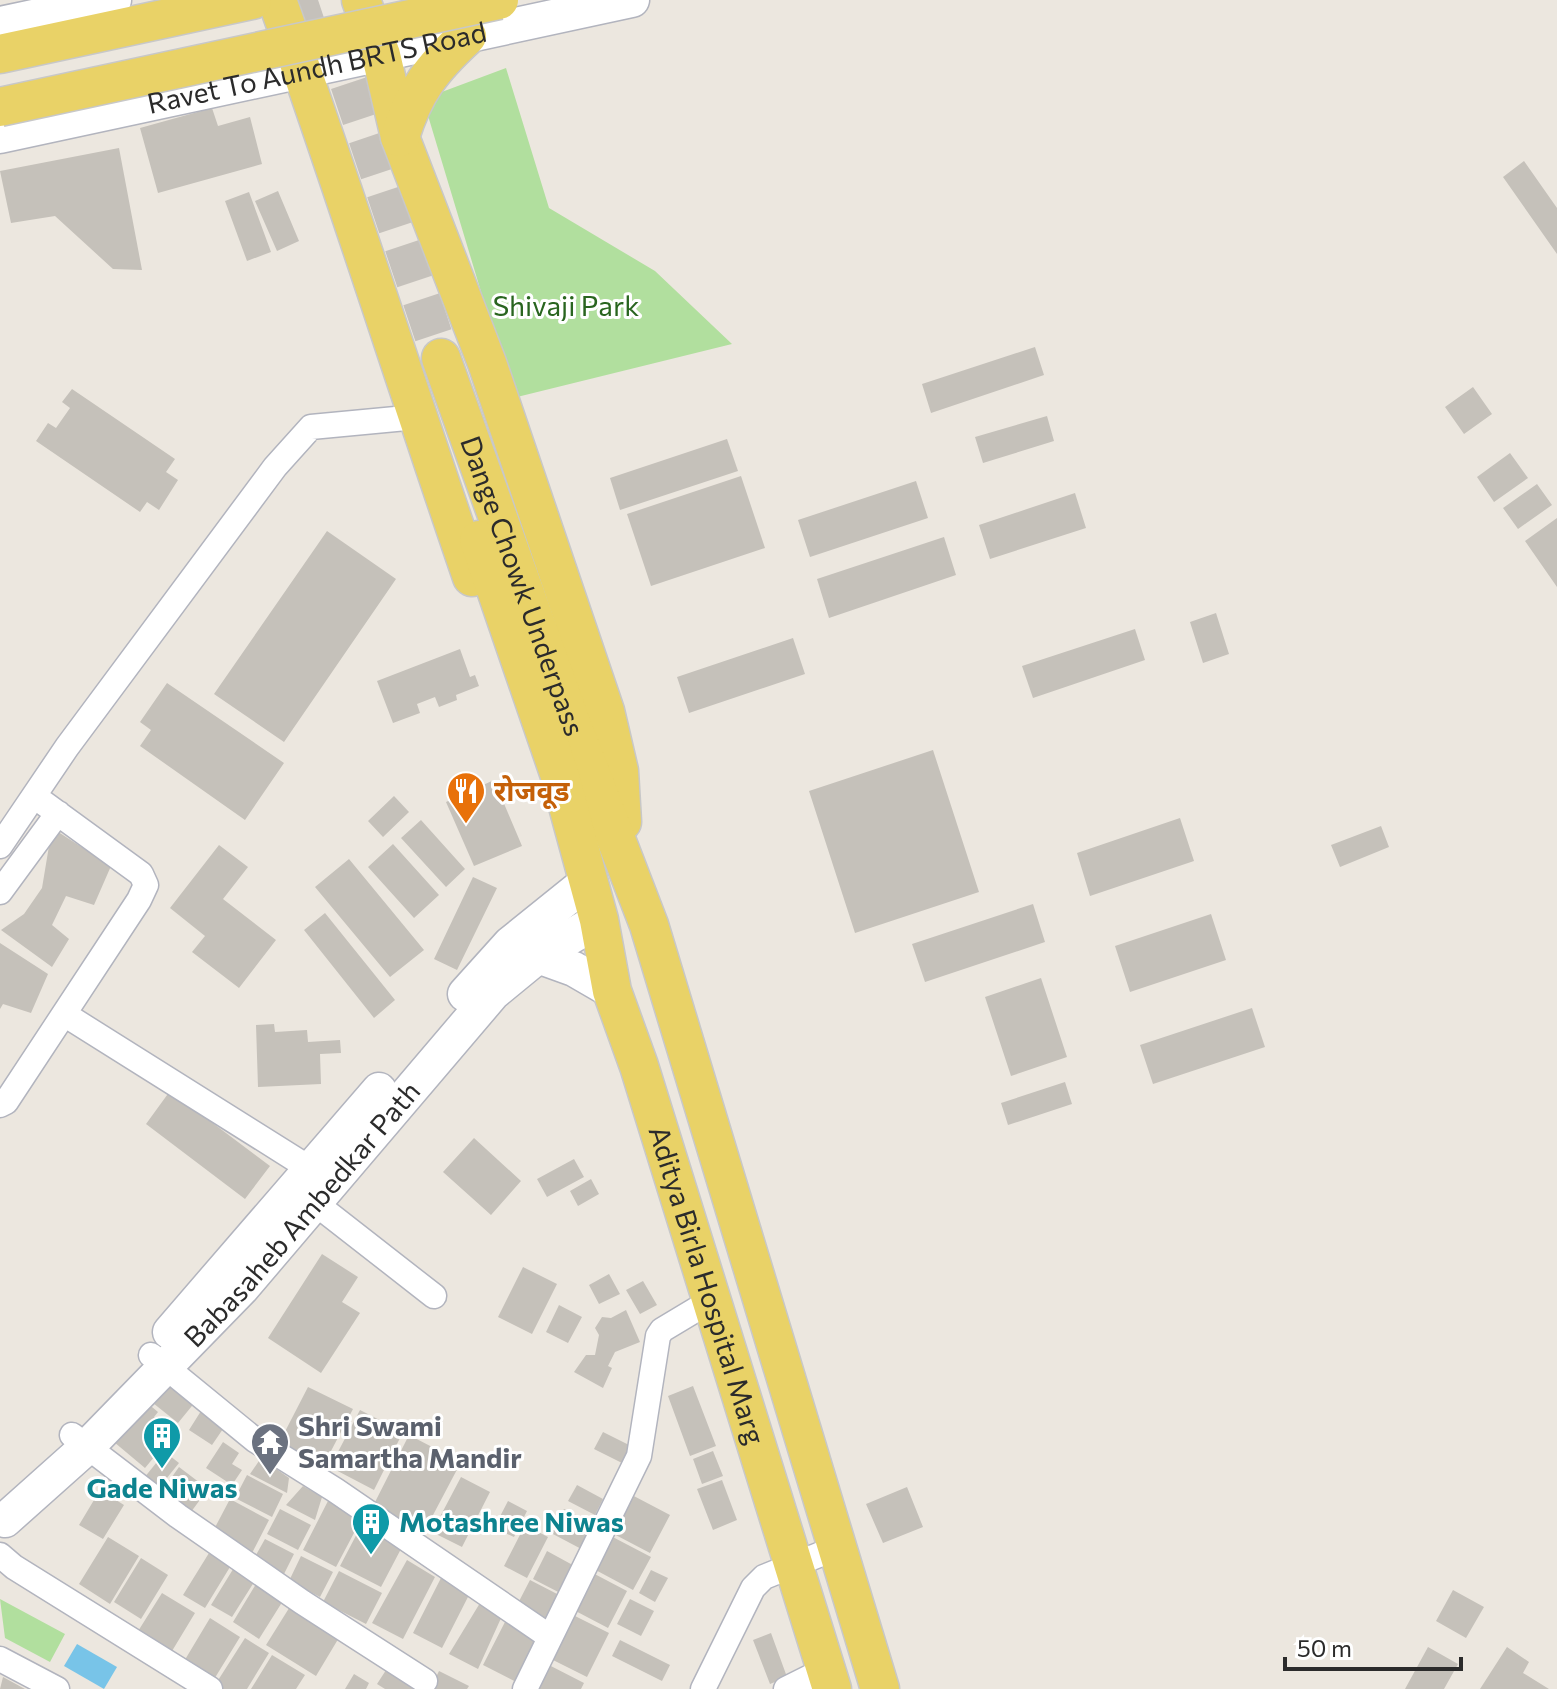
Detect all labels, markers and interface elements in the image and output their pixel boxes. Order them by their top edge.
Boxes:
street label: Ravet To Aundh BRTS Road [144,14,489,120]
park label: Shivaji Park [493,288,639,322]
street label: Dange Chowk Underpass [454,431,593,740]
restaurant icon: रोजवूड [445,770,487,825]
place label: रोजवूड [494,773,571,809]
street label: Babasaheb Ambedkar Path [176,1074,426,1353]
street label: Aditya Birla Hospital Marg [643,1121,773,1448]
place label: Shri Swami Samartha Mandir [298,1408,522,1474]
building icon: Gade Niwas [141,1415,183,1470]
temple icon: Shri Swami Samartha Mandir [249,1421,291,1476]
place label: Gade Niwas [86,1470,238,1504]
building icon: Motashree Niwas [350,1501,392,1556]
place label: Motashree Niwas [399,1504,624,1538]
scale bar [1285,1621,1461,1671]
text: 50 m [1297,1633,1352,1662]

